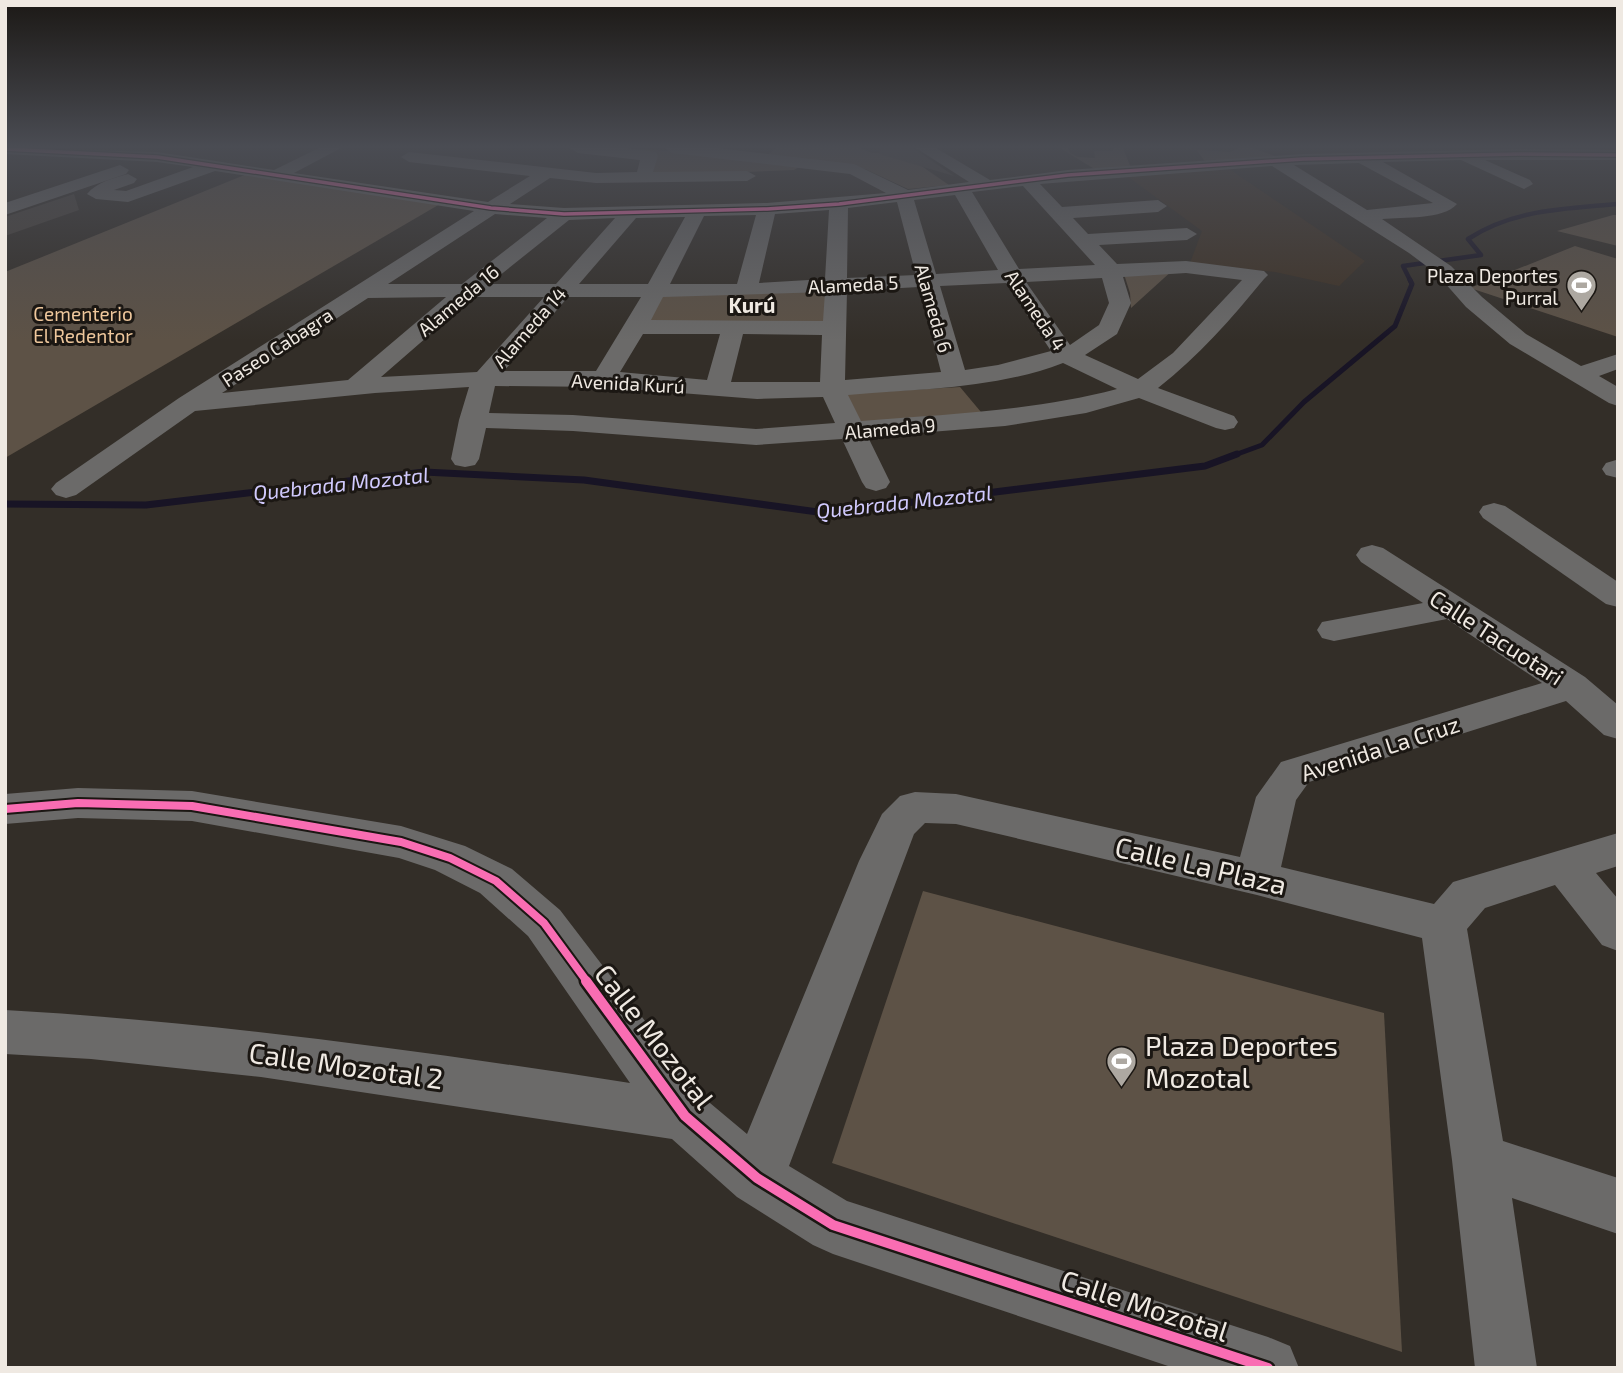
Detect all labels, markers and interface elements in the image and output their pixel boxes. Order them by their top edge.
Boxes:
street label: Alameda 16 [413,259,503,341]
street label: Alameda 6 [910,261,958,355]
place label: Plaza Deportes Purral [1427,264,1558,309]
street label: Alameda 4 [1001,265,1071,355]
sports icon: Plaza Deportes Purral [1564,269,1598,313]
street label: Alameda 5 [807,270,899,298]
street label: Alameda 14 [488,282,570,372]
district label: Kurú [728,292,776,317]
park label: Cementerio El Redentor [33,302,133,347]
street label: Paseo Cabagra [217,303,337,391]
street label: Avenida Kurú [571,369,685,397]
street label: Alameda 9 [844,413,936,443]
water label: Quebrada Mozotal [252,461,430,506]
water label: Quebrada Mozotal [815,479,993,524]
street label: Calle Tacuotari [1425,583,1569,691]
street label: Avenida La Cruz [1297,709,1463,787]
street label: Calle La Plaza [1112,829,1290,901]
street label: Calle Mozotal [588,957,722,1116]
place label: Plaza Deportes Mozotal [1145,1028,1338,1094]
street label: Calle Mozotal 2 [247,1035,445,1095]
sports icon: Plaza Deportes Mozotal [1105,1044,1139,1088]
street label: Calle Mozotal [1057,1262,1234,1348]

